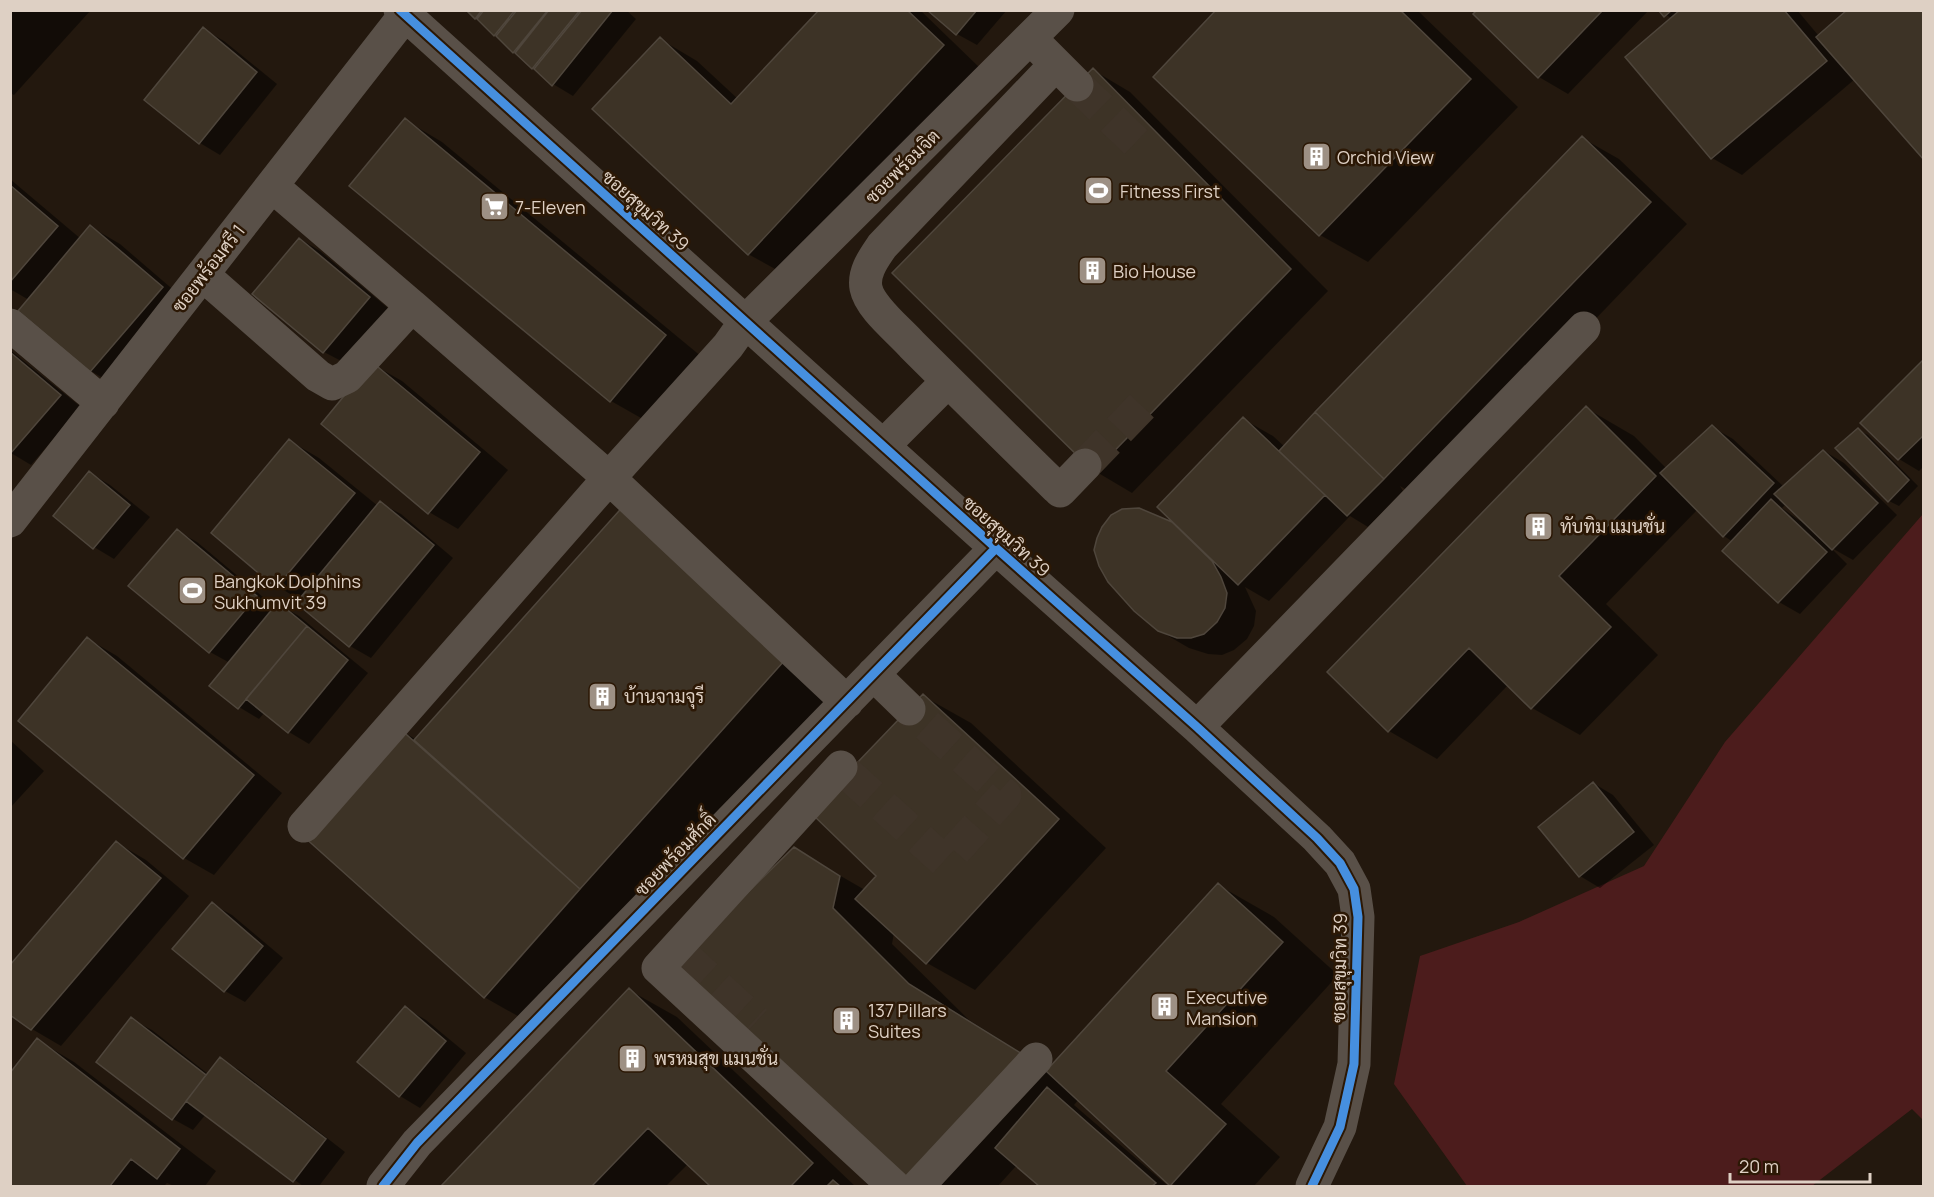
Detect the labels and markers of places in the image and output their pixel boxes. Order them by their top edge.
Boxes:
building icon: Orchid View [1300,141,1332,173]
place label: Orchid View [1337,145,1434,169]
sports icon: Fitness First [1083,175,1115,207]
place label: Fitness First [1120,179,1220,203]
supermarket icon: 7-Eleven [478,191,510,223]
place label: 7-Eleven [515,195,586,219]
building icon: Bio House [1076,255,1108,287]
place label: Bio House [1113,259,1196,283]
building icon: ทับทิม แมนชั่น [1523,510,1555,542]
place label: ทับทิม แมนชั่น [1560,512,1665,538]
place label: Bangkok Dolphins Sukhumvit 39 [214,569,361,614]
sports icon: Bangkok Dolphins Sukhumvit 39 [177,575,209,607]
building icon: บ้านจามจุรี [587,680,619,712]
place label: บ้านจามจุรี [624,684,705,709]
place label: Executive Mansion [1186,985,1267,1030]
building icon: Executive Mansion [1149,991,1181,1023]
place label: 137 Pillars Suites [868,998,947,1043]
building icon: 137 Pillars Suites [831,1004,863,1036]
building icon: พรหมสุข แมนชั่น [617,1042,649,1074]
place label: พรหมสุข แมนชั่น [654,1044,778,1071]

